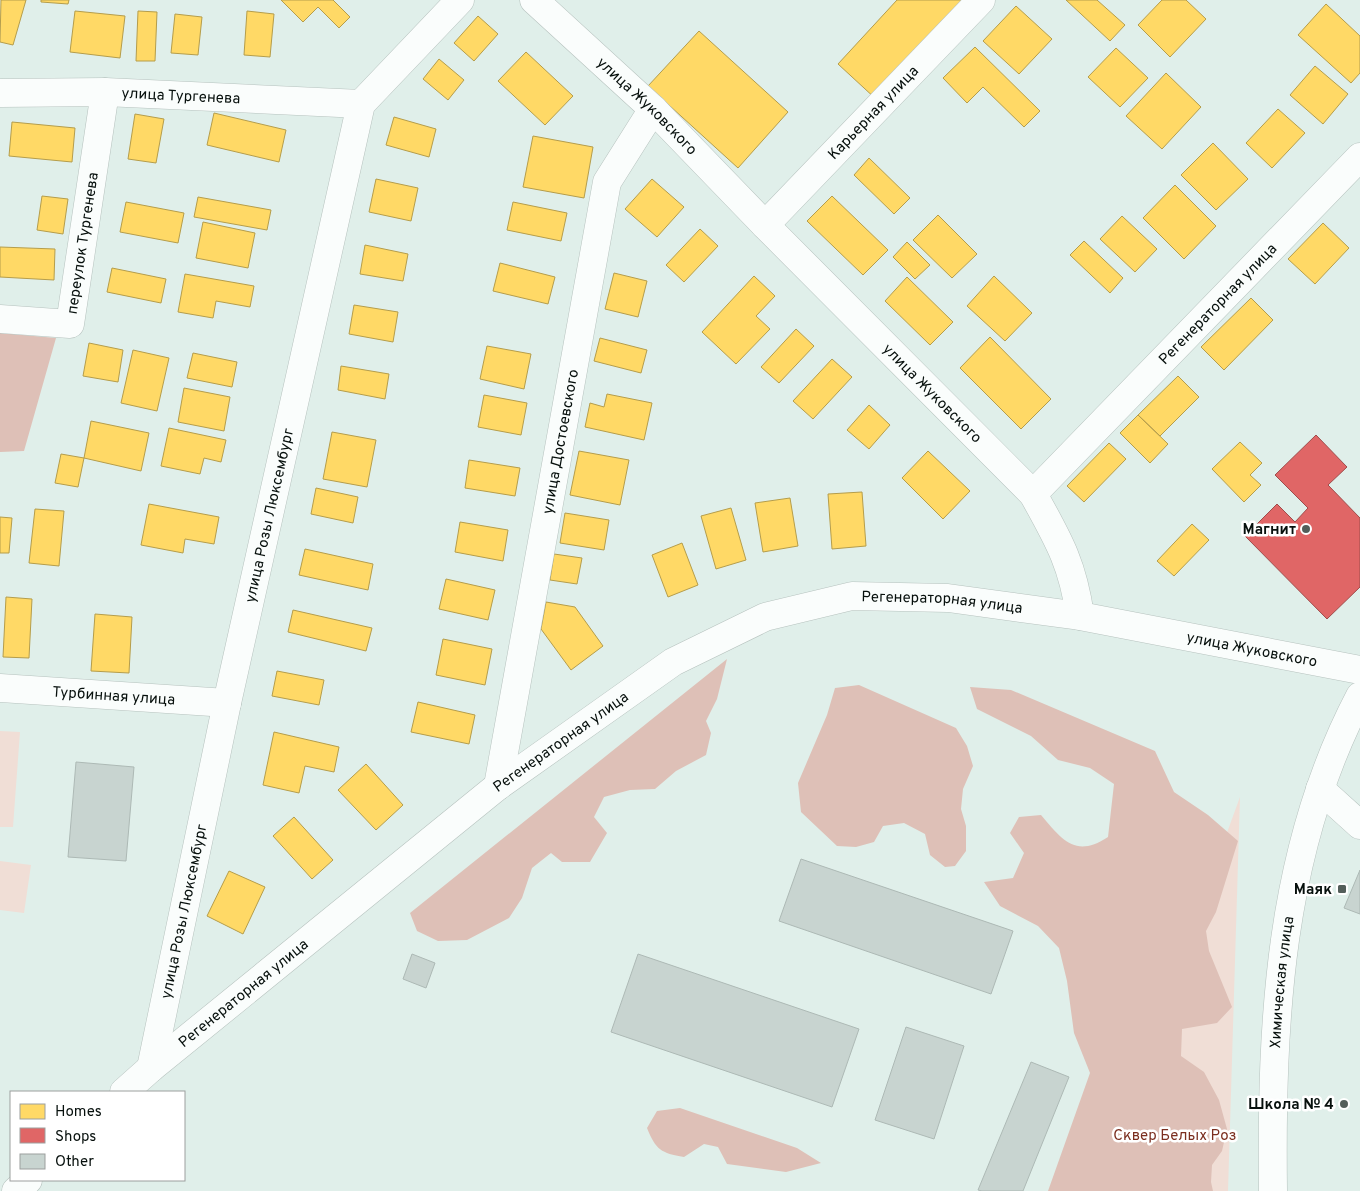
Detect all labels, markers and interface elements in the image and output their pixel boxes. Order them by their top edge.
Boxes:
street label: улица Жуковского [592,54,700,160]
street label: Карьерная улица [825,63,924,164]
street label: улица Тургенева [121,85,241,109]
street label: переулок Тургенева [64,171,104,316]
street label: Регенераторная улица [1155,240,1282,370]
street label: улица Жуковского [878,340,985,448]
street label: улица Достоевского [539,368,584,516]
street label: улица Розы Люксембург [242,427,299,605]
place label: Магнит [1243,521,1296,540]
marker: Магнит [1300,523,1312,535]
street label: Регенераторная улица [861,588,1024,619]
street label: улица Жуковского [1185,629,1319,673]
street label: Турбинная улица [52,683,176,711]
street label: Регенераторная улица [490,688,633,797]
street label: улица Розы Люксембург [158,823,213,1001]
place label: Маяк [1294,881,1332,900]
marker: Маяк [1336,883,1348,895]
street label: Химическая улица [1267,915,1299,1049]
street label: Регенераторная улица [175,936,313,1053]
legend [10,1091,185,1181]
place label: Школа № 4 [1248,1096,1334,1115]
marker: Школа № 4 [1338,1098,1350,1110]
text: Homes [55,1103,102,1122]
park label: Сквер Белых Роз [1113,1127,1237,1146]
text: Shops [55,1128,96,1147]
text: Other [55,1153,94,1172]

